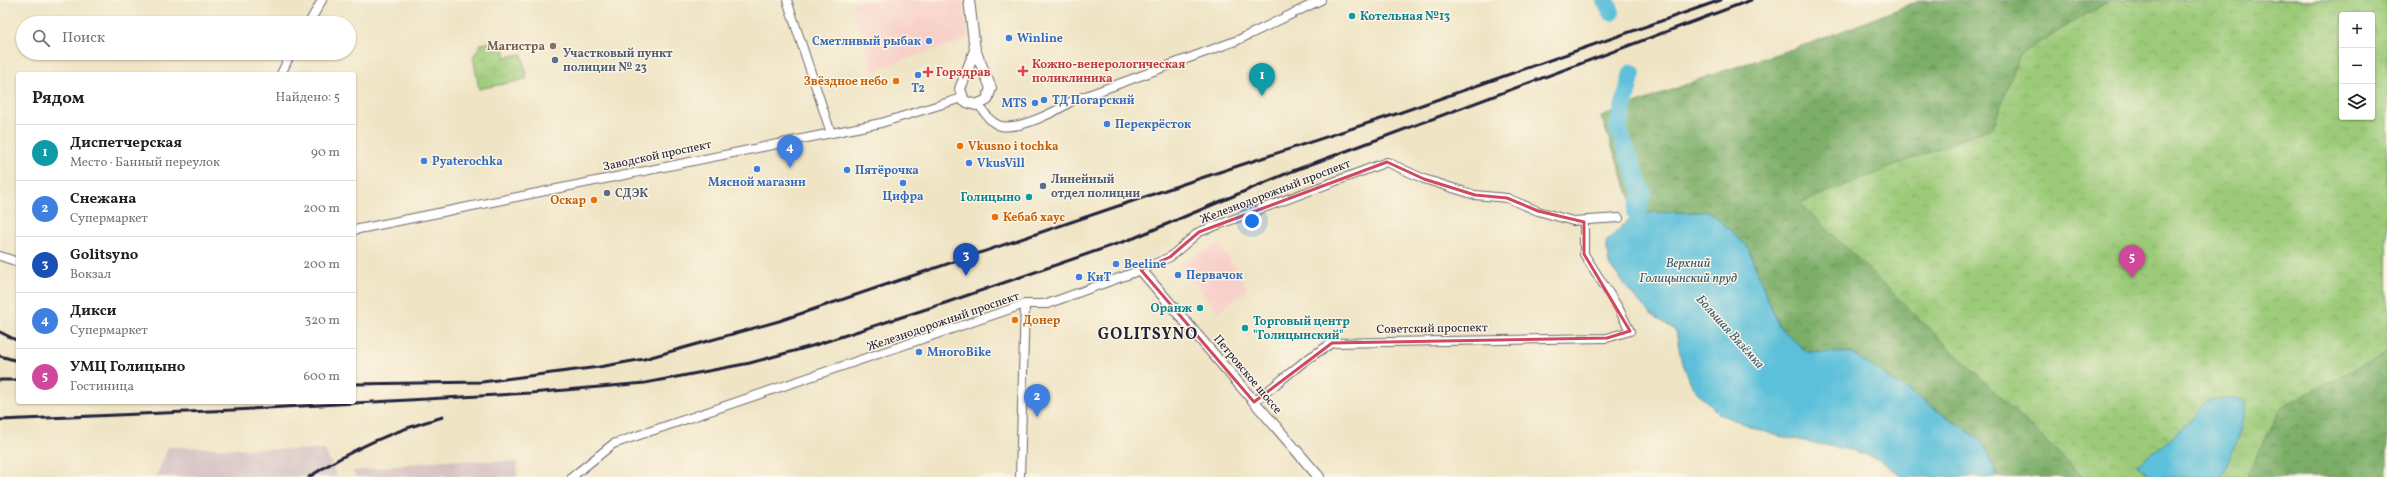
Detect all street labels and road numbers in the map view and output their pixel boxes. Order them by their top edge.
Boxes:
street label: Заводской проспект [602,137,713,175]
street label: Железнодорожный проспект [1198,156,1353,228]
street label: Железнодорожный проспект [865,288,1022,356]
street label: Советский проспект [1376,320,1488,338]
street label: Петровское шоссе [1209,332,1285,418]

